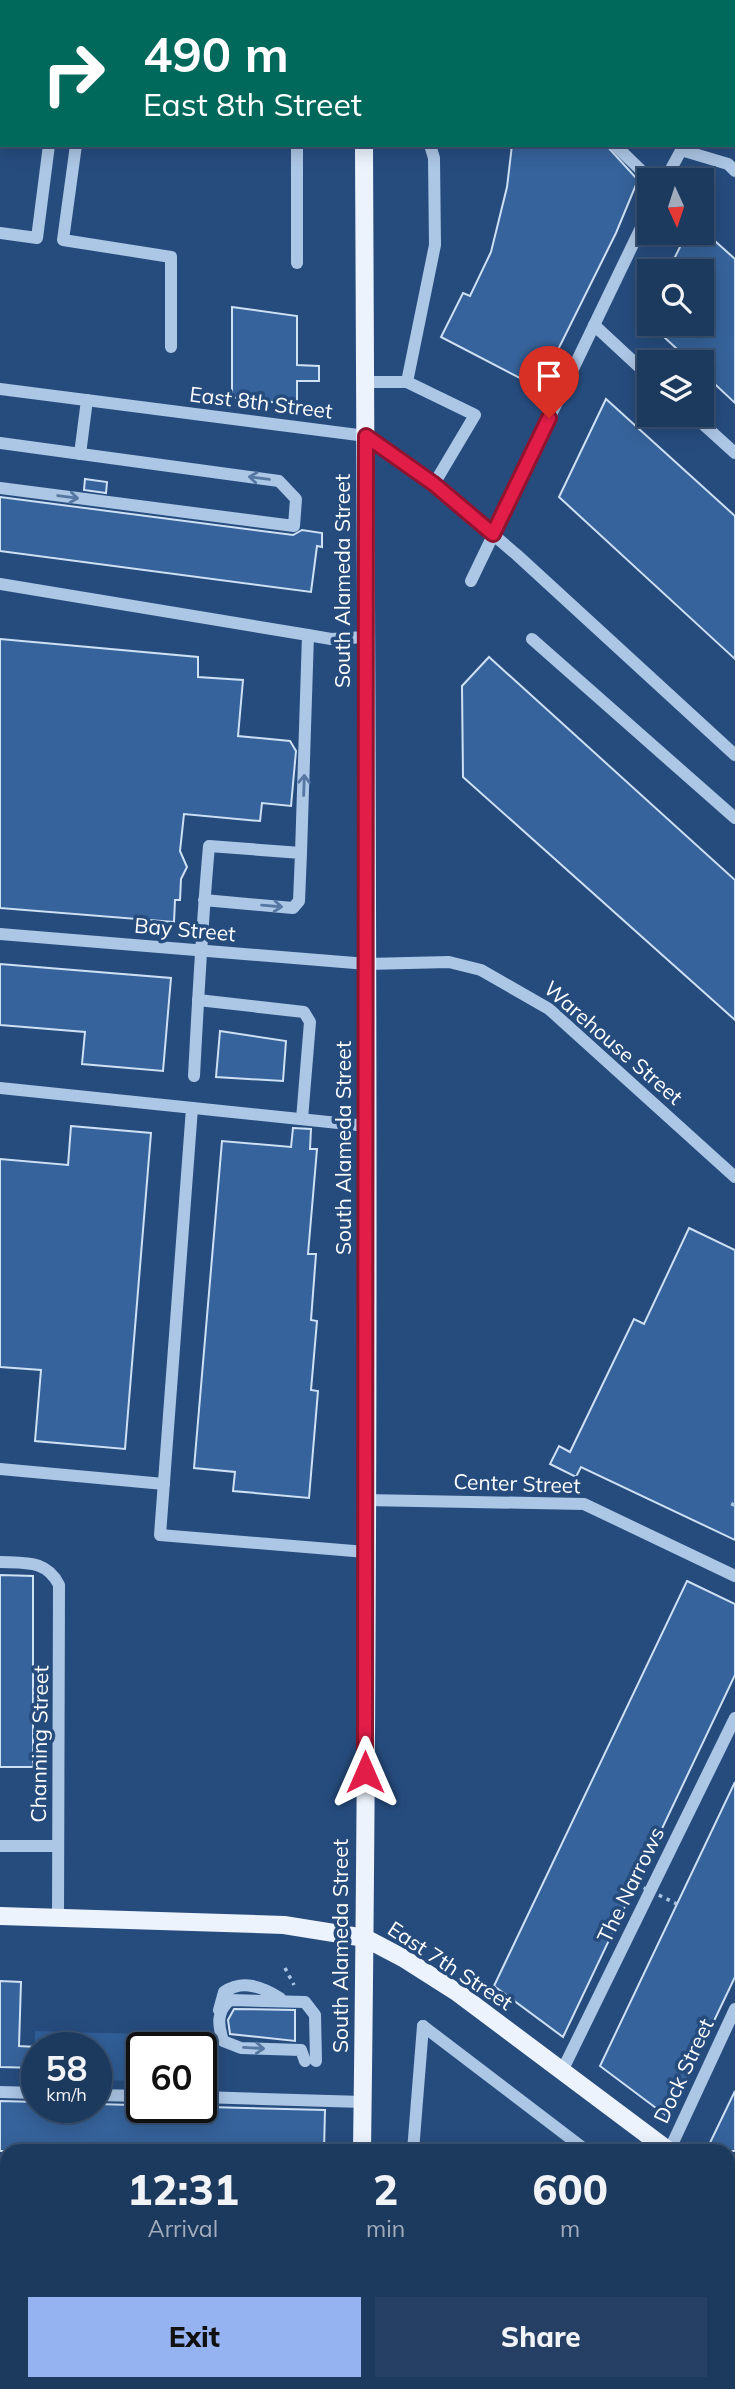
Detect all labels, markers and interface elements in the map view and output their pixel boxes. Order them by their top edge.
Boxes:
text: 490 m [143,23,289,84]
icon: right [28,28,119,119]
text: East 8th Street [143,84,362,124]
north arrow [637,168,714,245]
map controls [637,168,714,427]
button: search [637,259,714,336]
pin [519,346,579,418]
button: layers [637,350,714,427]
icon: arrive [530,357,568,395]
street label: East 8th Street [188,380,334,424]
one-way arrow [248,471,271,484]
street label: South Alameda Street [329,474,355,688]
one-way arrow [56,490,79,503]
one-way arrow [297,774,310,797]
one-way arrow [260,900,283,913]
street label: Bay Street [133,912,237,946]
street label: Warehouse Street [539,975,688,1110]
street label: South Alameda Street [330,1041,356,1255]
street label: Center Street [453,1468,581,1498]
street label: Channing Street [25,1665,53,1823]
position arrow [328,1735,402,1809]
street label: The Narrows [591,1822,669,1947]
street label: South Alameda Street [327,1839,353,2053]
street label: East 7th Street [383,1915,518,2015]
street label: Dock Street [648,2014,719,2127]
speed limit sign: 60 [126,2032,217,2123]
one-way arrow [242,2042,265,2055]
text: 58 [45,2046,88,2090]
text: km/h [46,2083,87,2106]
text: 12:31 [127,2163,239,2216]
text: 2 [373,2163,398,2216]
text: 600 [532,2163,608,2216]
text: Arrival [148,2214,218,2243]
text: min [366,2214,405,2243]
text: m [560,2214,580,2243]
button: Exit [28,2297,361,2377]
button: Share [375,2297,707,2377]

